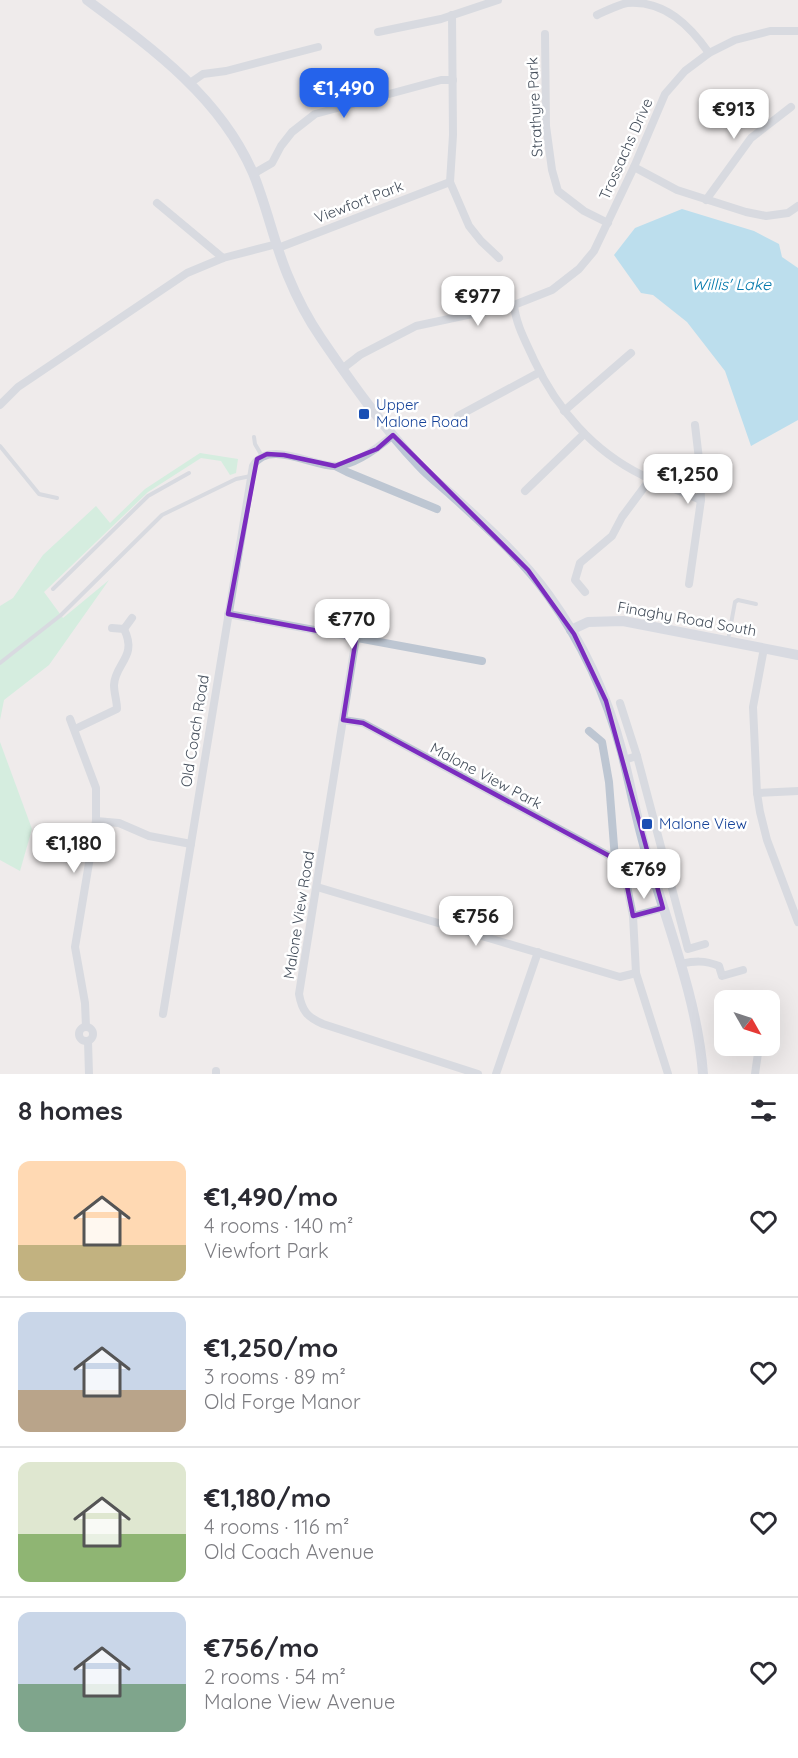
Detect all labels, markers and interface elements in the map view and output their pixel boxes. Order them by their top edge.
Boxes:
street label: Strathyre Park [522,57,547,157]
pin: €1,490 [295,68,393,119]
text: €1,490 [314,75,374,100]
pin: €913 [698,89,770,140]
street label: Trossachs Drive [595,95,656,203]
text: €913 [713,96,755,121]
street label: Viewfort Park [312,176,406,227]
water label: Willis' Lake [691,274,772,294]
pin: €977 [442,276,514,327]
text: €977 [455,283,501,308]
place label: Upper Malone Road [376,395,468,431]
marker: Upper Malone Road [357,407,371,421]
pin: €1,250 [639,454,737,505]
text: €1,250 [658,461,719,486]
street label: Finaghy Road South [616,597,758,640]
pin: €770 [316,599,388,650]
text: €770 [329,606,375,631]
street label: Old Coach Road [176,673,213,788]
street label: Malone View Park [427,738,545,813]
place label: Malone View [659,814,747,833]
marker: Malone View [640,817,654,831]
pin: €1,180 [25,823,123,874]
text: €1,180 [46,830,102,855]
pin: €769 [608,849,680,900]
street label: Malone View Road [279,850,318,980]
text: €769 [621,856,667,881]
pin: €756 [440,896,512,947]
text: €756 [453,903,499,928]
north arrow [714,990,780,1056]
map controls [714,990,780,1056]
text: 8 homes [18,1094,123,1127]
icon: filters [747,1094,780,1127]
text: €1,490/mo [204,1180,338,1213]
icon: home [66,1185,138,1257]
icon: heart [747,1205,780,1238]
text: 4 rooms · 140 m² [204,1213,353,1238]
text: Viewfort Park [204,1238,329,1263]
text: €1,250/mo [204,1331,338,1364]
icon: home [66,1336,138,1408]
icon: heart [747,1356,780,1389]
text: 3 rooms · 89 m² [204,1364,346,1389]
text: Old Forge Manor [204,1389,361,1414]
text: €1,180/mo [204,1481,331,1514]
icon: home [66,1486,138,1558]
icon: heart [747,1506,780,1539]
text: 4 rooms · 116 m² [204,1514,349,1539]
text: Old Coach Avenue [204,1539,374,1564]
text: €756/mo [204,1631,319,1664]
icon: home [66,1636,138,1708]
icon: heart [747,1656,780,1689]
text: 2 rooms · 54 m² [204,1664,346,1689]
text: Malone View Avenue [204,1689,395,1714]

